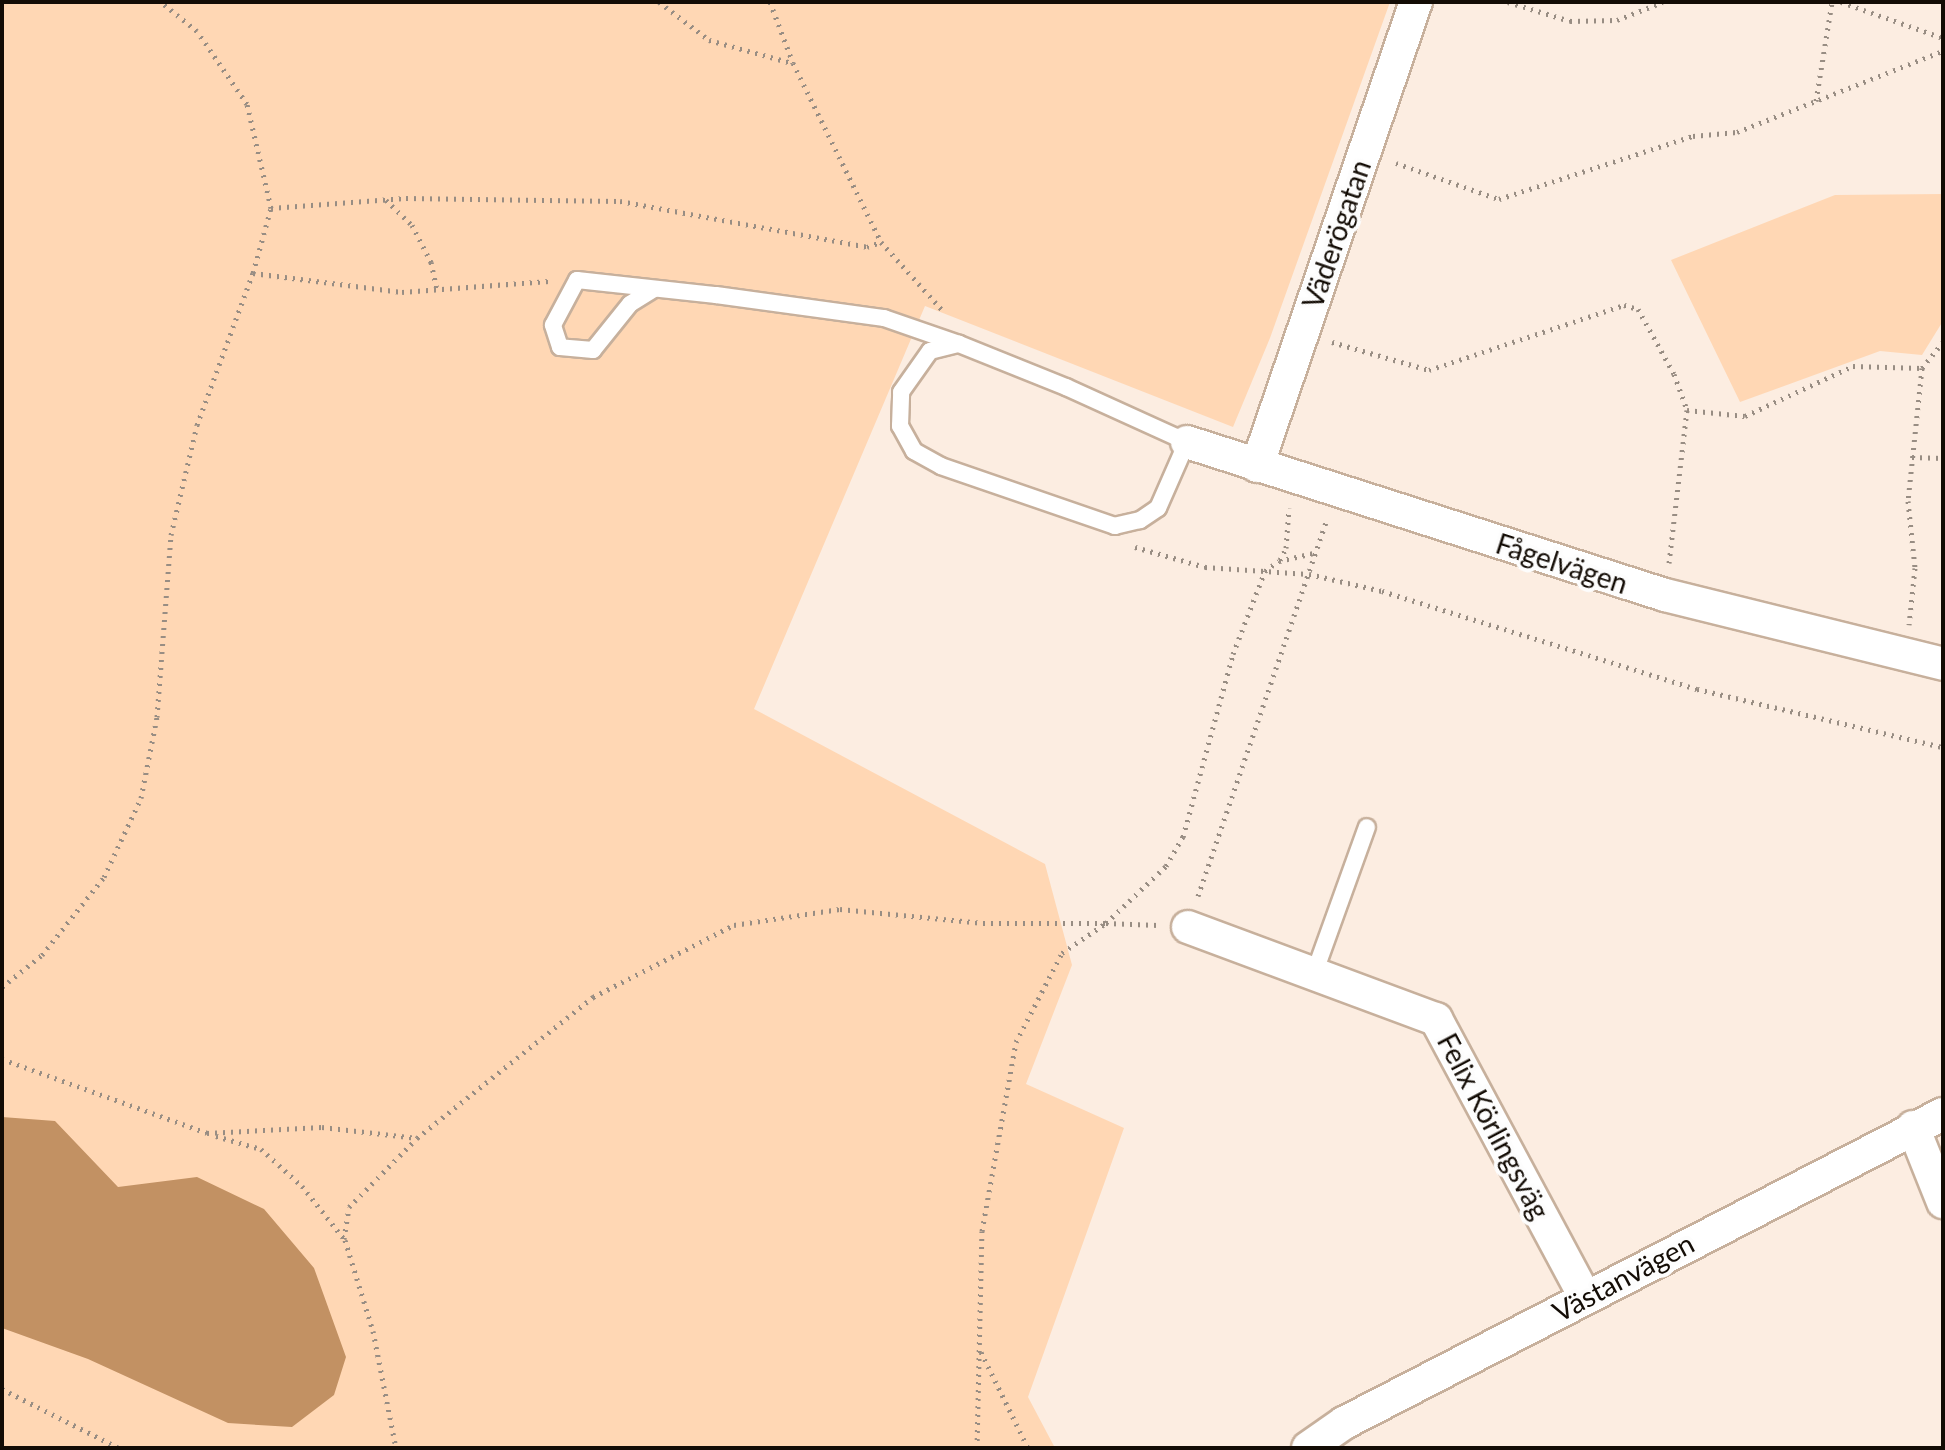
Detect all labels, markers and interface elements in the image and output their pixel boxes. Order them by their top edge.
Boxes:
street label: Väderögatan [1295,155,1377,313]
street label: Fågelvägen [1492,526,1632,600]
street label: Felix Körlingsväg [1431,1027,1557,1225]
street label: Västanvägen [1547,1226,1699,1328]

